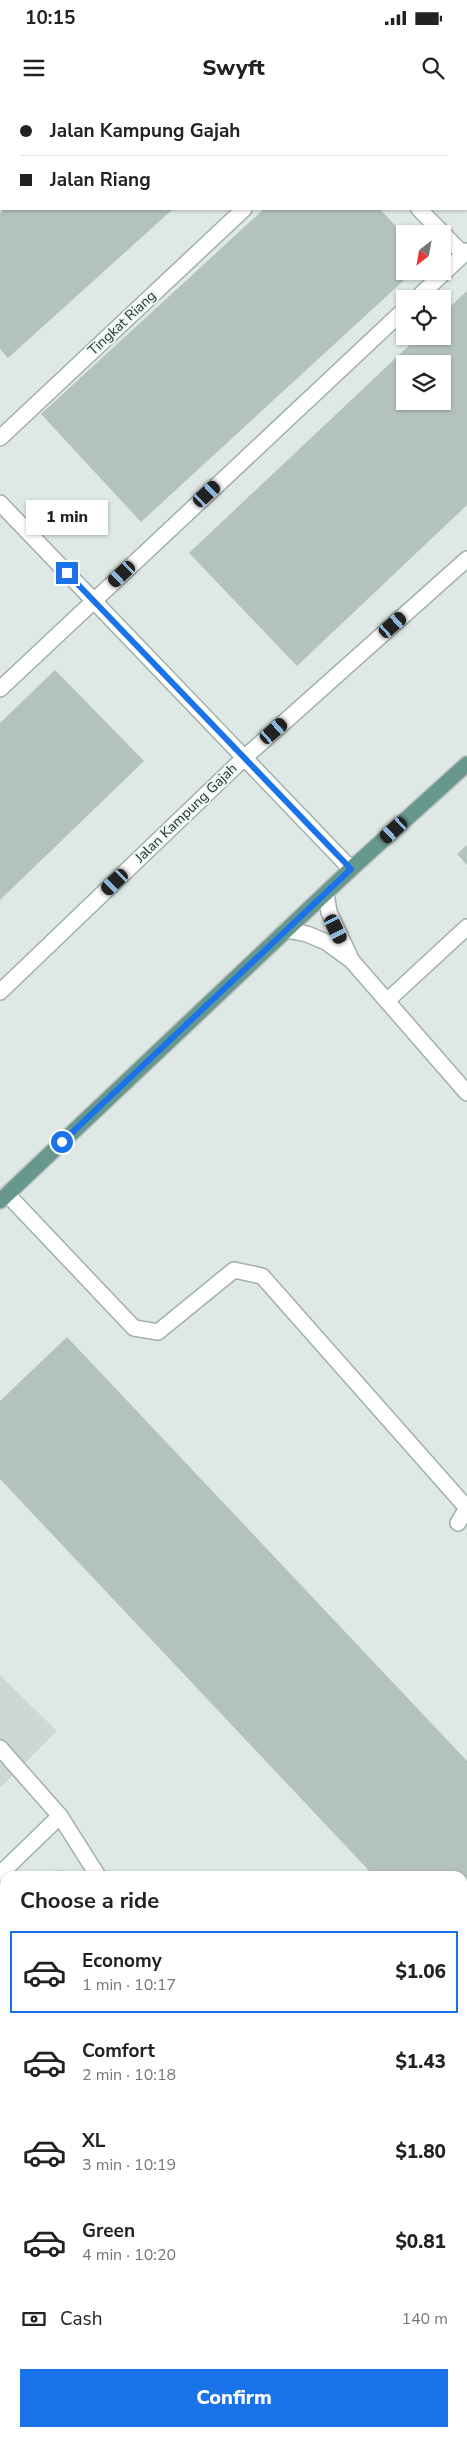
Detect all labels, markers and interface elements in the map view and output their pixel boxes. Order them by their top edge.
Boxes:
text: 10:15 [25,5,75,31]
text: Swyft [202,53,265,83]
icon: menu [20,54,48,82]
icon: search [419,54,447,82]
text: Jalan Kampung Gajah [50,118,240,144]
text: Jalan Riang [50,167,151,193]
north arrow [396,225,451,280]
map controls [396,225,451,410]
street label: Tingkat Riang [84,286,160,360]
button: locate [396,290,451,345]
button: layers [396,355,451,410]
car [190,478,223,510]
callout: 1 min [26,500,108,536]
text: 1 min [46,506,88,528]
car [105,558,138,590]
route end [56,562,78,584]
car [376,609,409,641]
car [257,715,290,747]
street label: Jalan Kampung Gajah [130,759,241,868]
car [377,814,410,846]
car [98,866,131,898]
car [322,912,349,946]
route start [51,1131,73,1153]
text: Choose a ride [20,1886,159,1916]
text: Economy [82,1948,162,1974]
icon: car [22,1950,67,1995]
text: $1.06 [395,1959,446,1985]
text: 1 min · 10:17 [82,1974,176,1996]
text: Comfort [82,2038,155,2064]
icon: car [22,2040,67,2085]
text: $1.43 [395,2049,446,2075]
text: 2 min · 10:18 [82,2064,176,2086]
text: XL [82,2128,105,2154]
icon: car [22,2130,67,2175]
text: $1.80 [395,2139,446,2165]
text: 3 min · 10:19 [82,2154,176,2176]
text: Green [82,2218,135,2244]
icon: car [22,2220,67,2265]
text: $0.81 [395,2229,446,2255]
text: 4 min · 10:20 [82,2244,176,2266]
icon: cash [20,2305,48,2333]
text: Cash [60,2306,102,2332]
text: 140 m [401,2308,448,2330]
button: Confirm [20,2369,448,2427]

